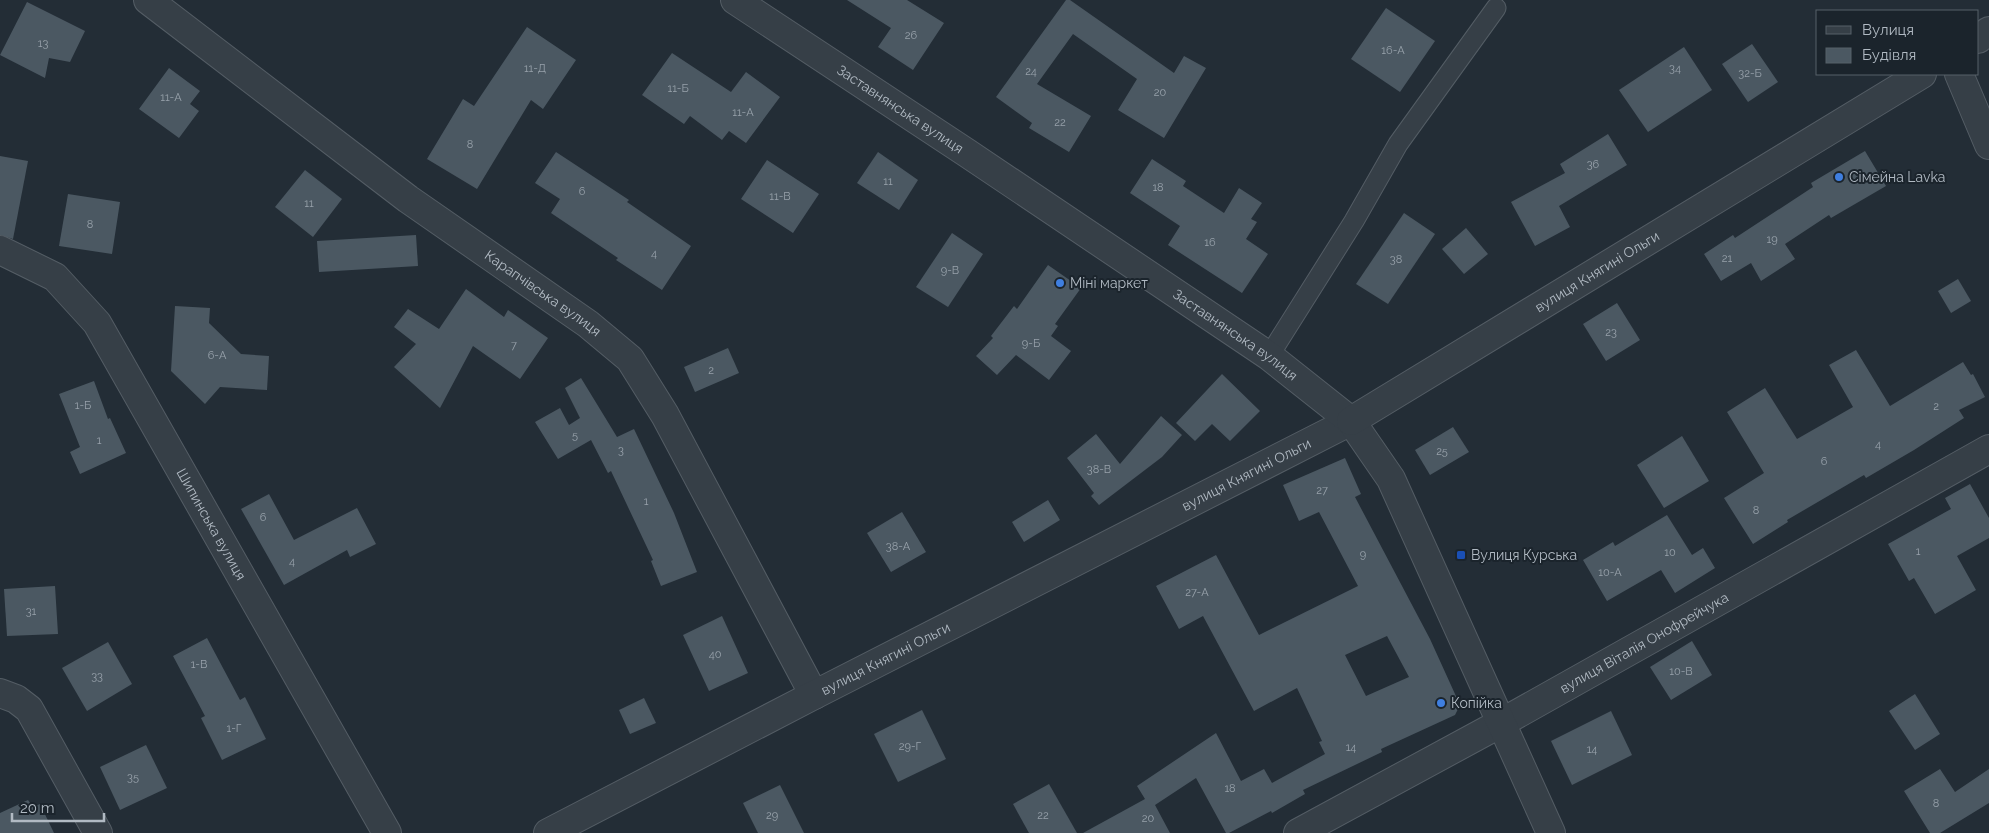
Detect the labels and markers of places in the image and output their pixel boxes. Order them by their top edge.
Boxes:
place label: Сімейна Lavka [1849,169,1945,185]
marker: Сімейна Lavka [1833,171,1845,183]
place label: Міні маркет [1070,275,1148,291]
marker: Міні маркет [1054,277,1066,289]
place label: Вулиця Курська [1471,547,1577,563]
marker: Вулиця Курська [1455,549,1467,561]
place label: Копійка [1451,695,1502,711]
marker: Копійка [1435,697,1447,709]

